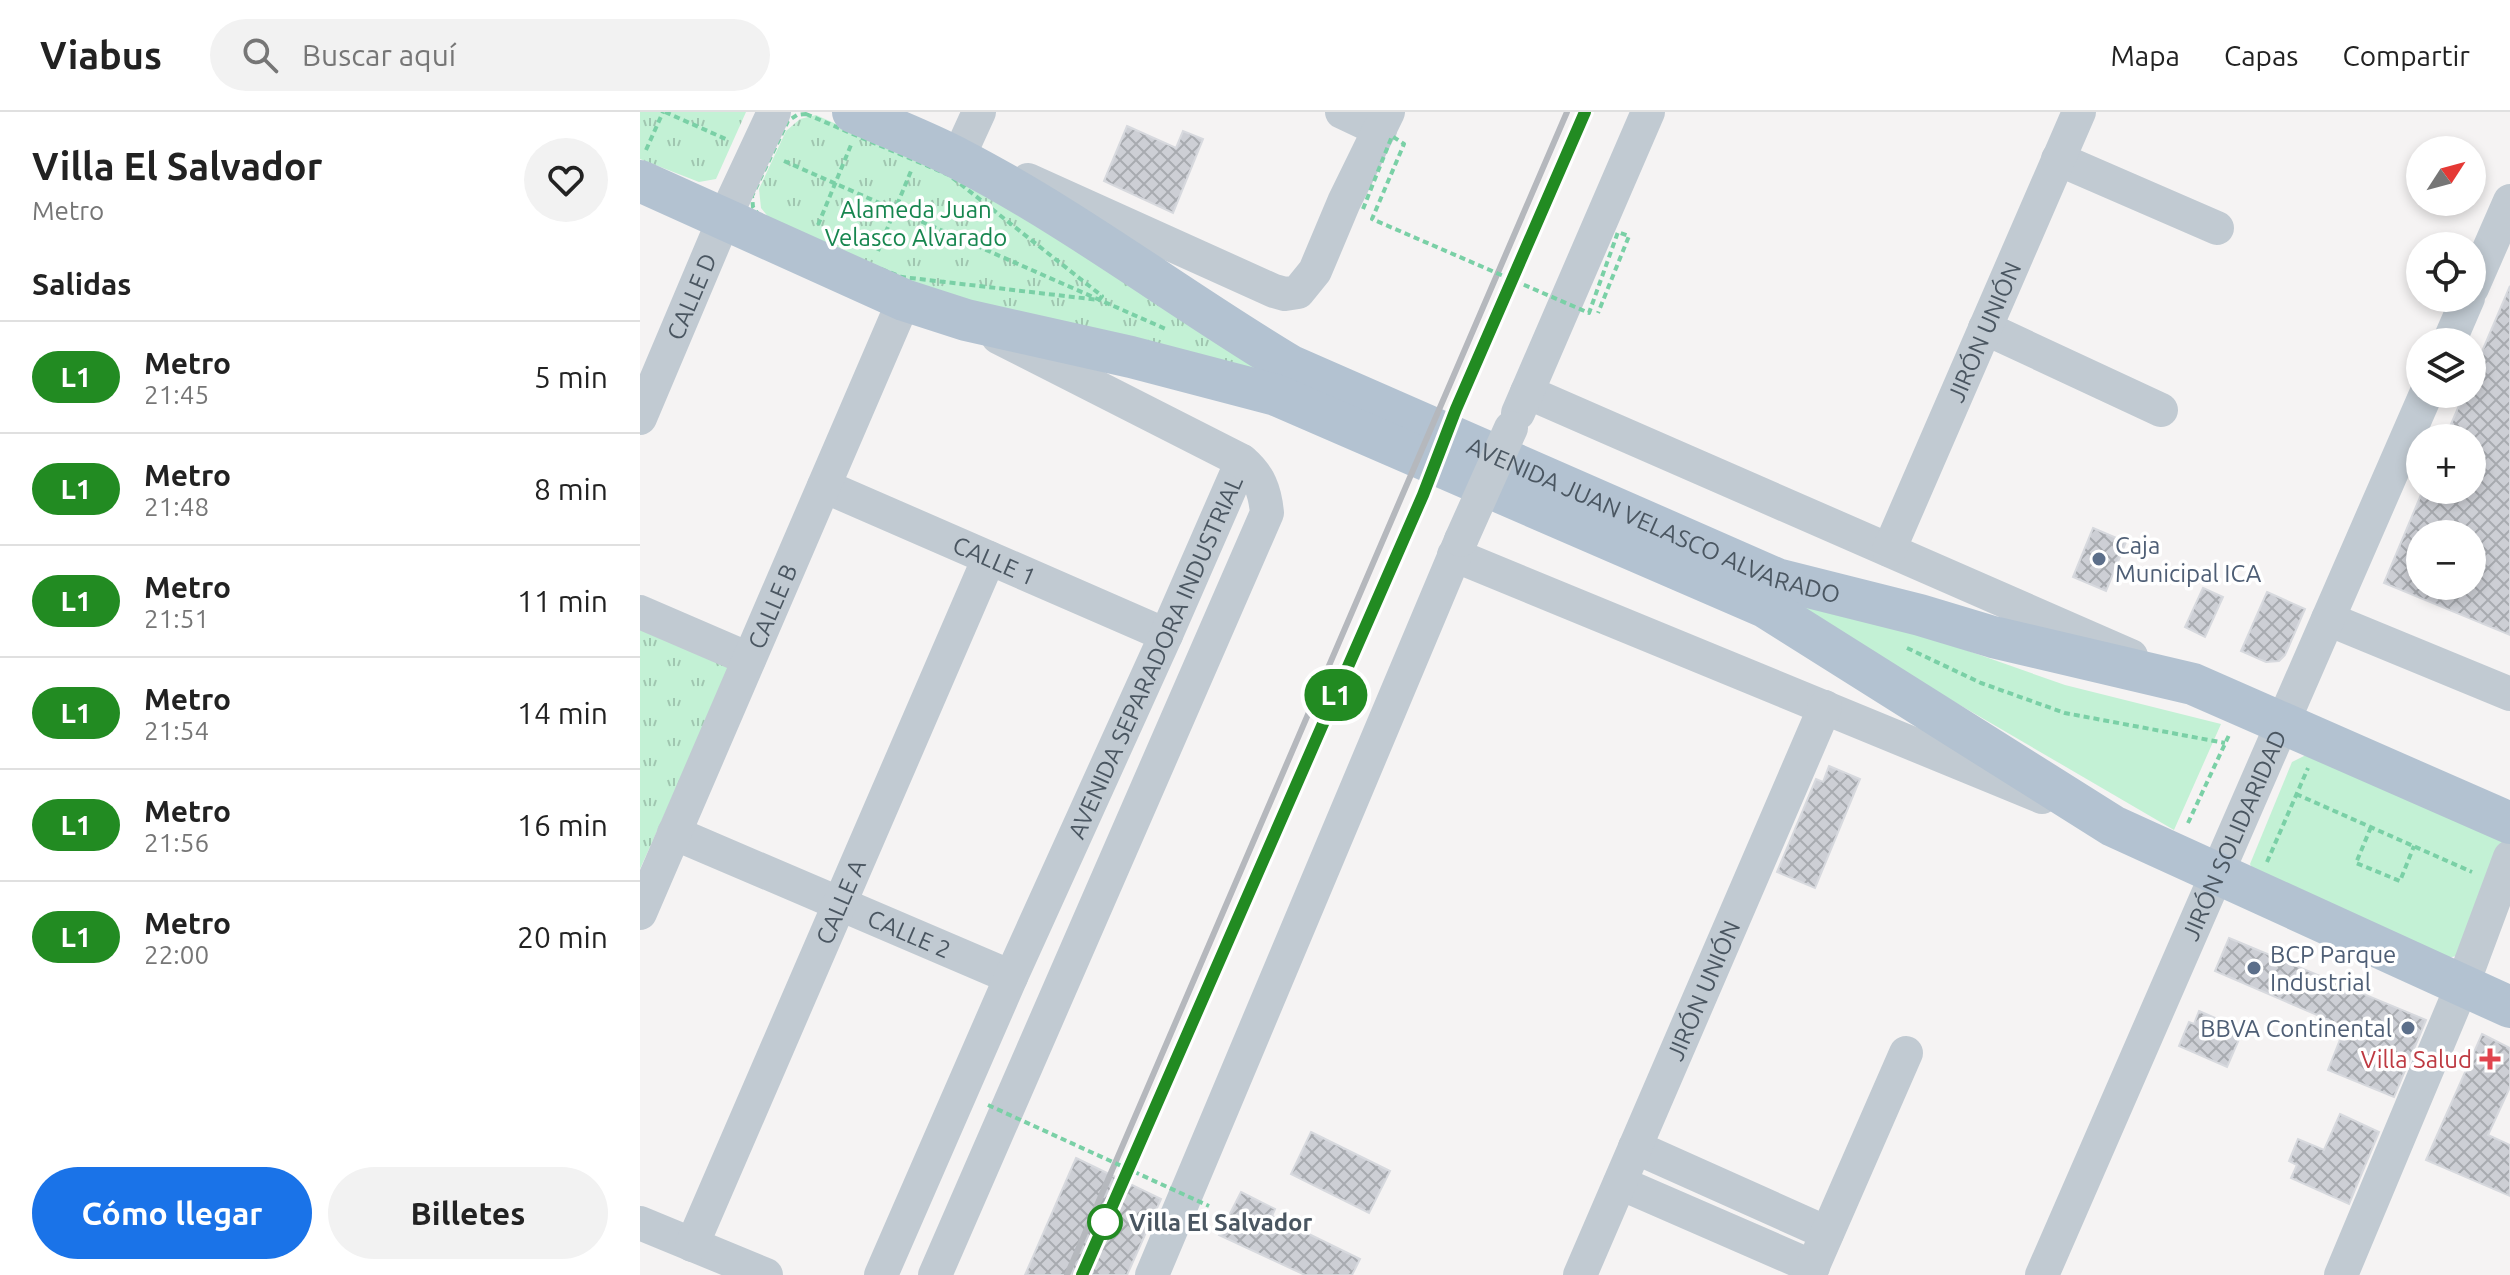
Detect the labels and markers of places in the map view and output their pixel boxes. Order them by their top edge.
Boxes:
place label: Caja Municipal ICA [2115,532,2262,587]
marker: Caja Municipal ICA [2090,550,2108,568]
place label: BCP Parque Industrial [2270,941,2396,996]
marker: BCP Parque Industrial [2245,959,2263,977]
place label: BBVA Continental [2200,1015,2392,1042]
marker: BBVA Continental [2399,1019,2417,1037]
place label: Villa Salud [2361,1046,2472,1073]
marker: Villa Salud [2479,1048,2501,1070]
marker: Villa El Salvador [1088,1205,1122,1239]
place label: Villa El Salvador [1129,1209,1313,1236]

